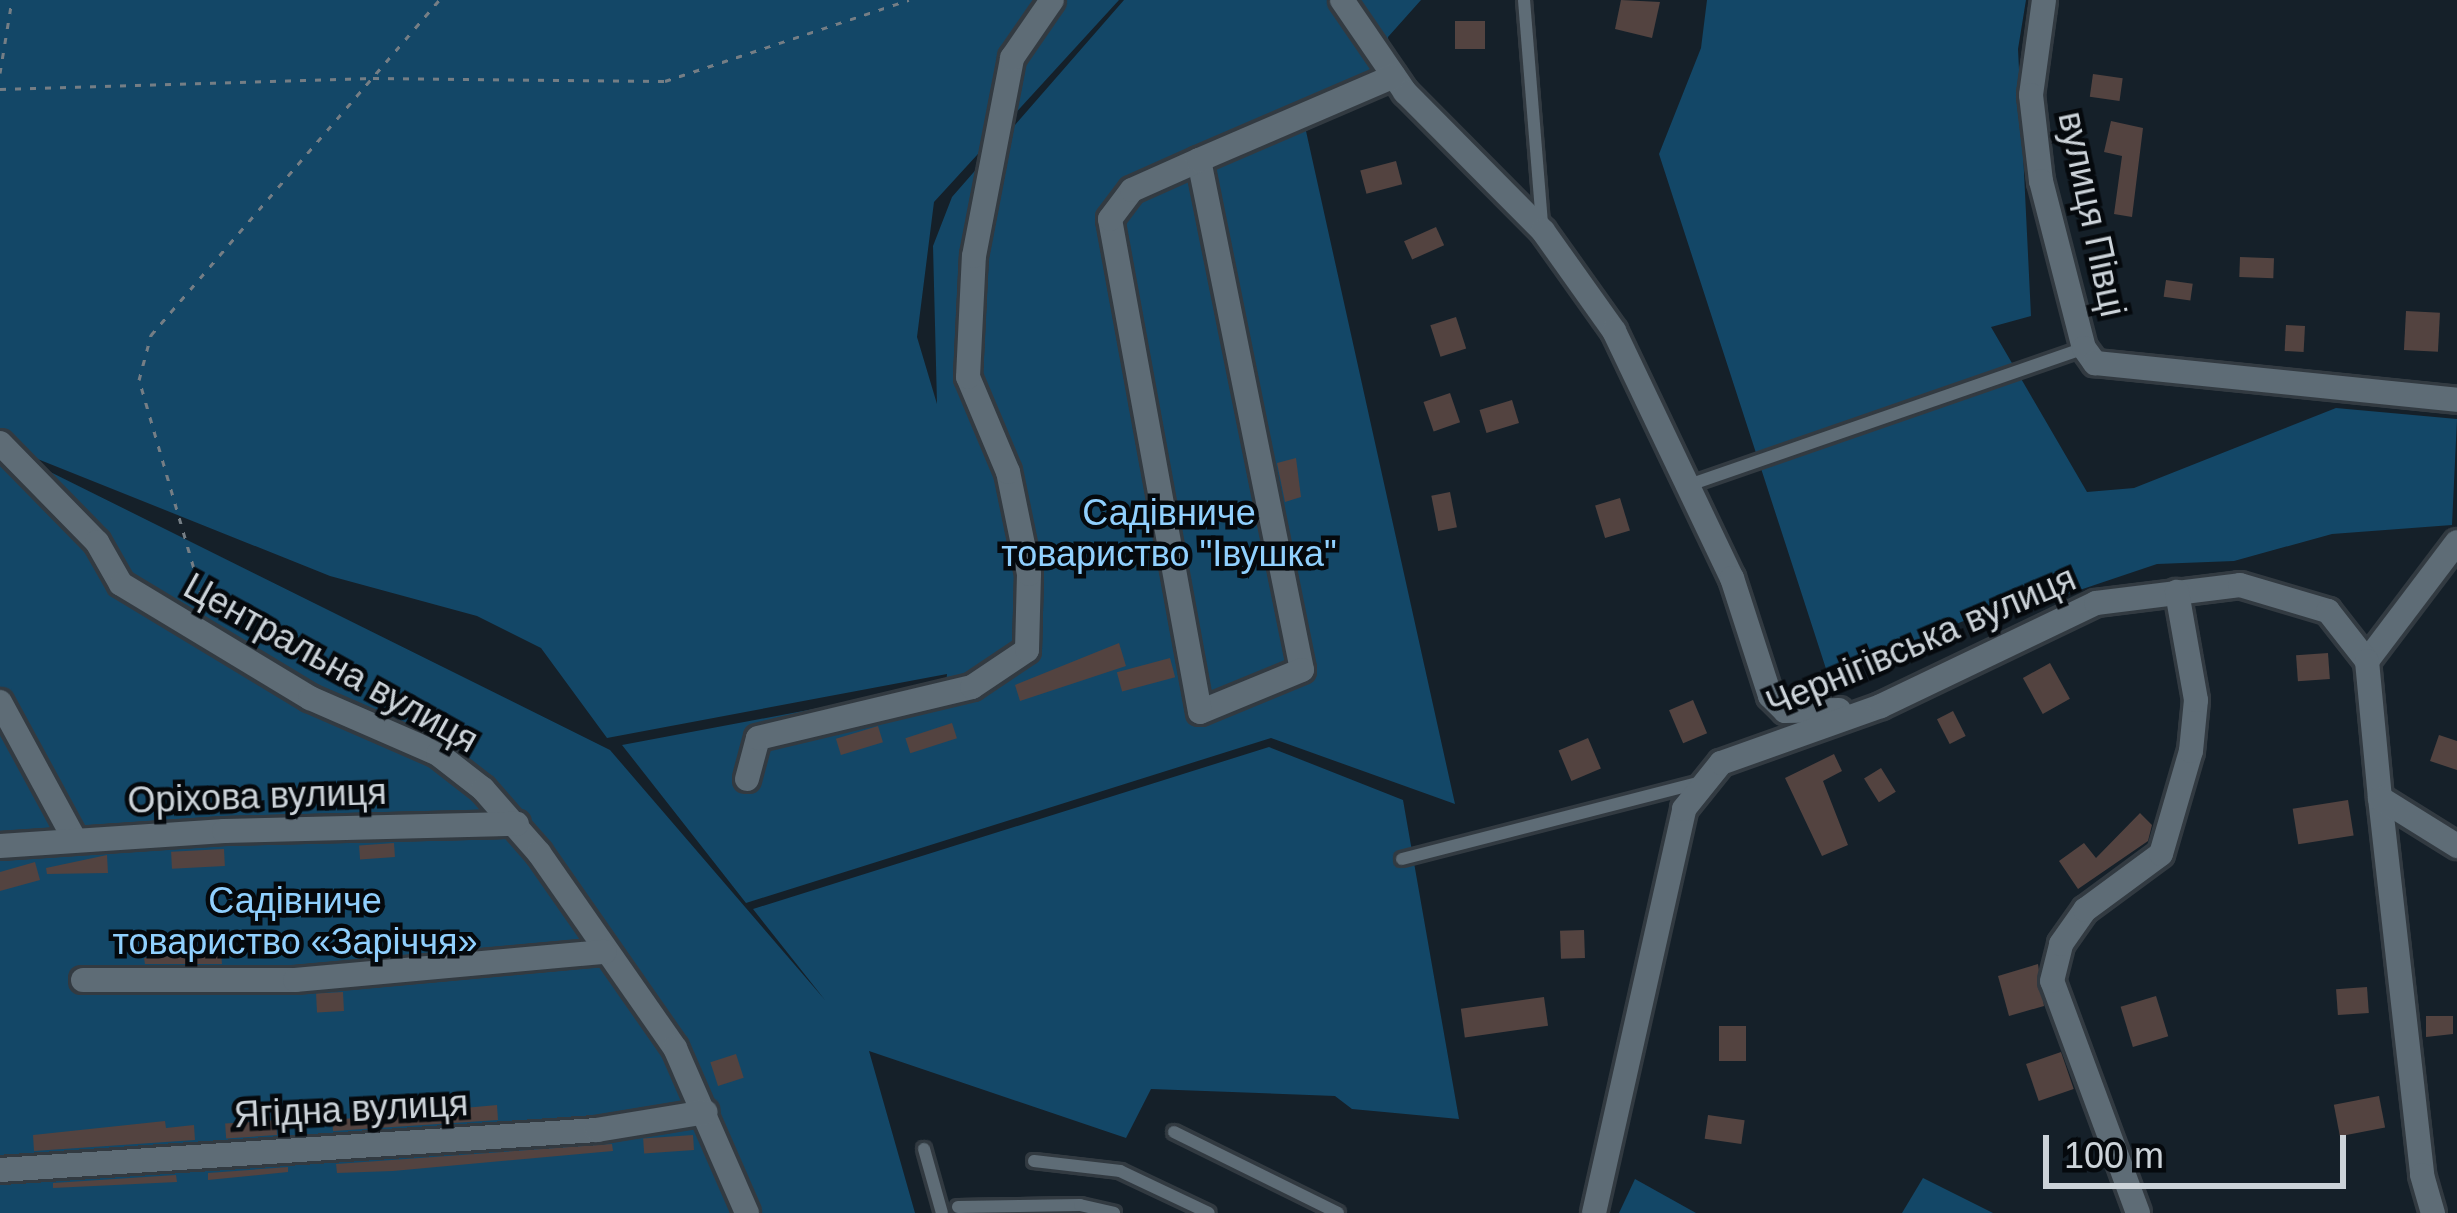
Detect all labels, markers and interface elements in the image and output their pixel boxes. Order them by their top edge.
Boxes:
street label: вулиця Півці [2049,108,2135,320]
park label: Садівниче товариство "Івушка" [1001,490,1337,575]
street label: Чернігівська вулиця [1760,556,2082,726]
street label: Центральна вулиця [176,564,486,762]
street label: Оріхова вулиця [127,770,387,822]
park label: Садівниче товариство «Заріччя» [112,878,478,963]
street label: Ягідна вулиця [233,1081,469,1137]
scale bar [2049,1111,2352,1185]
text: 100 m [2064,1135,2164,1176]

